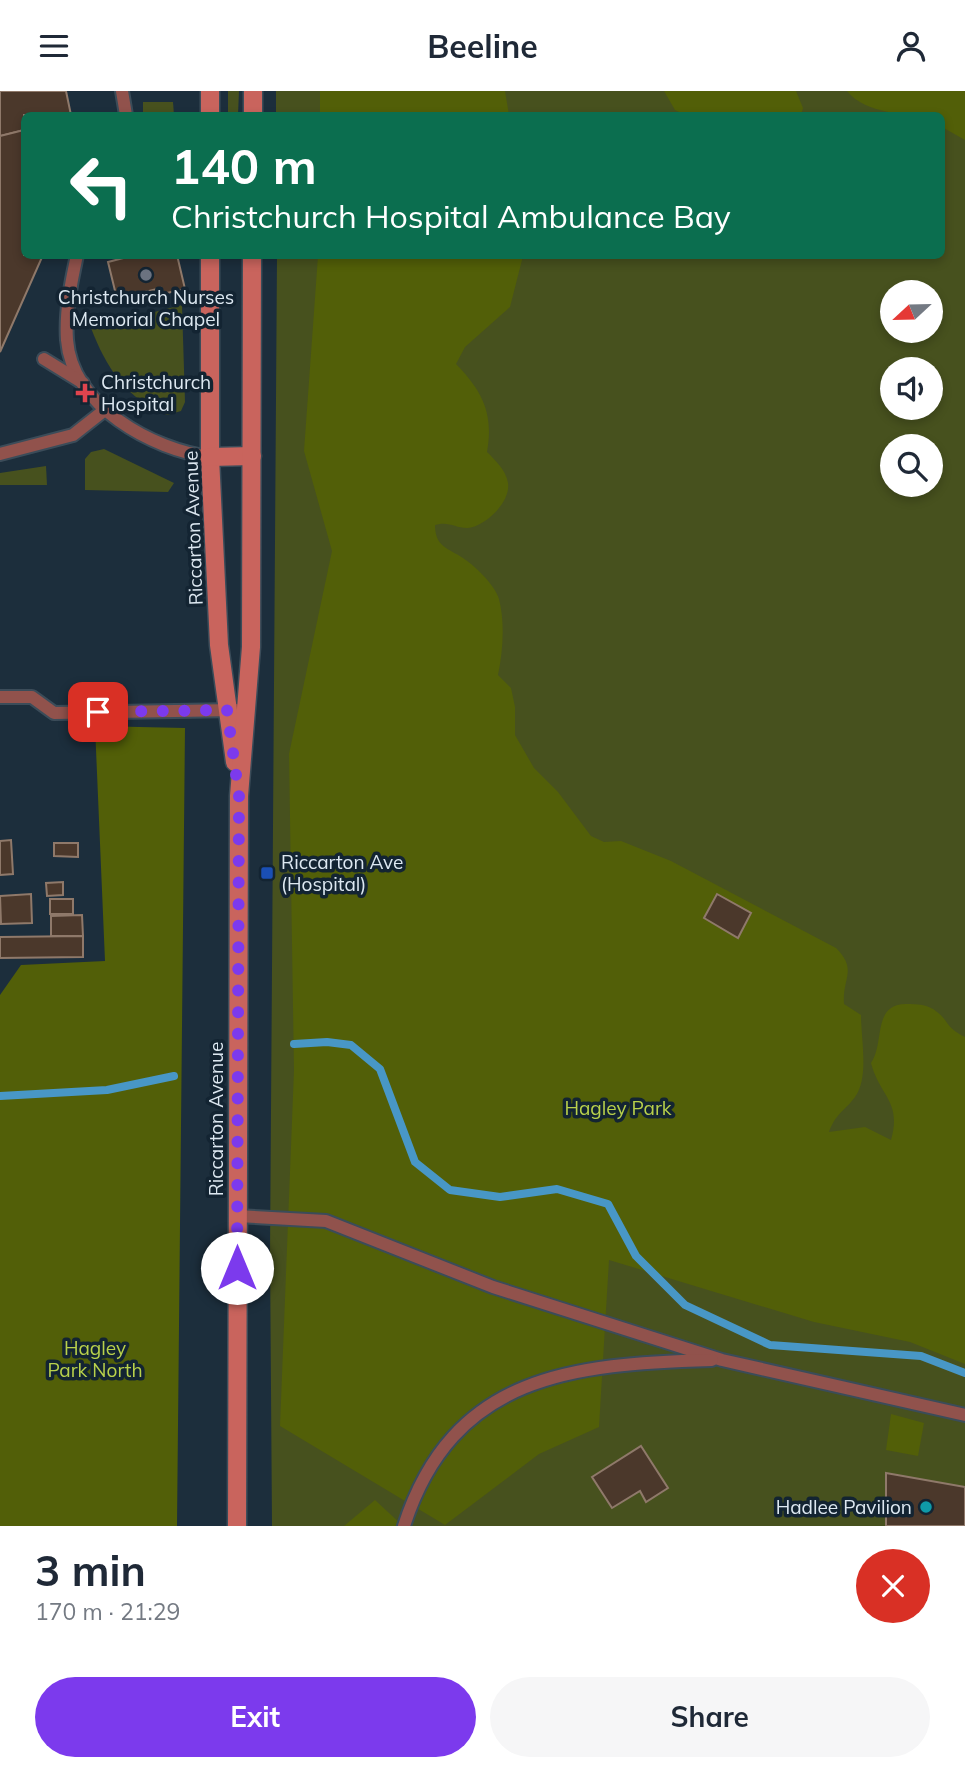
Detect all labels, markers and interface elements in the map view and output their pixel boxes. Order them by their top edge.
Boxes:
text: Beeline [427,26,538,66]
icon: menu [35,27,73,65]
icon: person [892,27,930,65]
text: 140 m [171,135,317,196]
icon: left [56,140,147,231]
text: Christchurch Hospital Ambulance Bay [171,196,731,236]
marker: Christchurch Nurses Memorial Chapel [138,267,154,283]
north arrow [880,280,943,343]
map controls [880,280,943,497]
place label: Christchurch Nurses Memorial Chapel [58,285,234,331]
button: sound [880,357,943,420]
place label: Christchurch Hospital [101,370,211,416]
marker: Christchurch Hospital [75,383,95,403]
button: search [880,434,943,497]
street label: Riccarton Avenue [178,450,208,606]
pin [68,682,128,742]
icon: arrive [79,693,117,731]
place label: Riccarton Ave (Hospital) [281,850,403,896]
marker: Riccarton Ave (Hospital) [259,865,275,881]
street label: Riccarton Avenue [204,1042,228,1196]
park label: Hagley Park [564,1096,672,1120]
position arrow [200,1231,274,1305]
park label: Hagley Park North [47,1336,143,1382]
place label: Hadlee Pavilion [776,1495,912,1519]
marker: Hadlee Pavilion [918,1499,934,1515]
text: 3 min [35,1544,146,1597]
button: close [856,1549,930,1623]
text: 170 m · 21:29 [35,1597,180,1626]
button: Exit [35,1677,476,1757]
button: Share [490,1677,930,1757]

